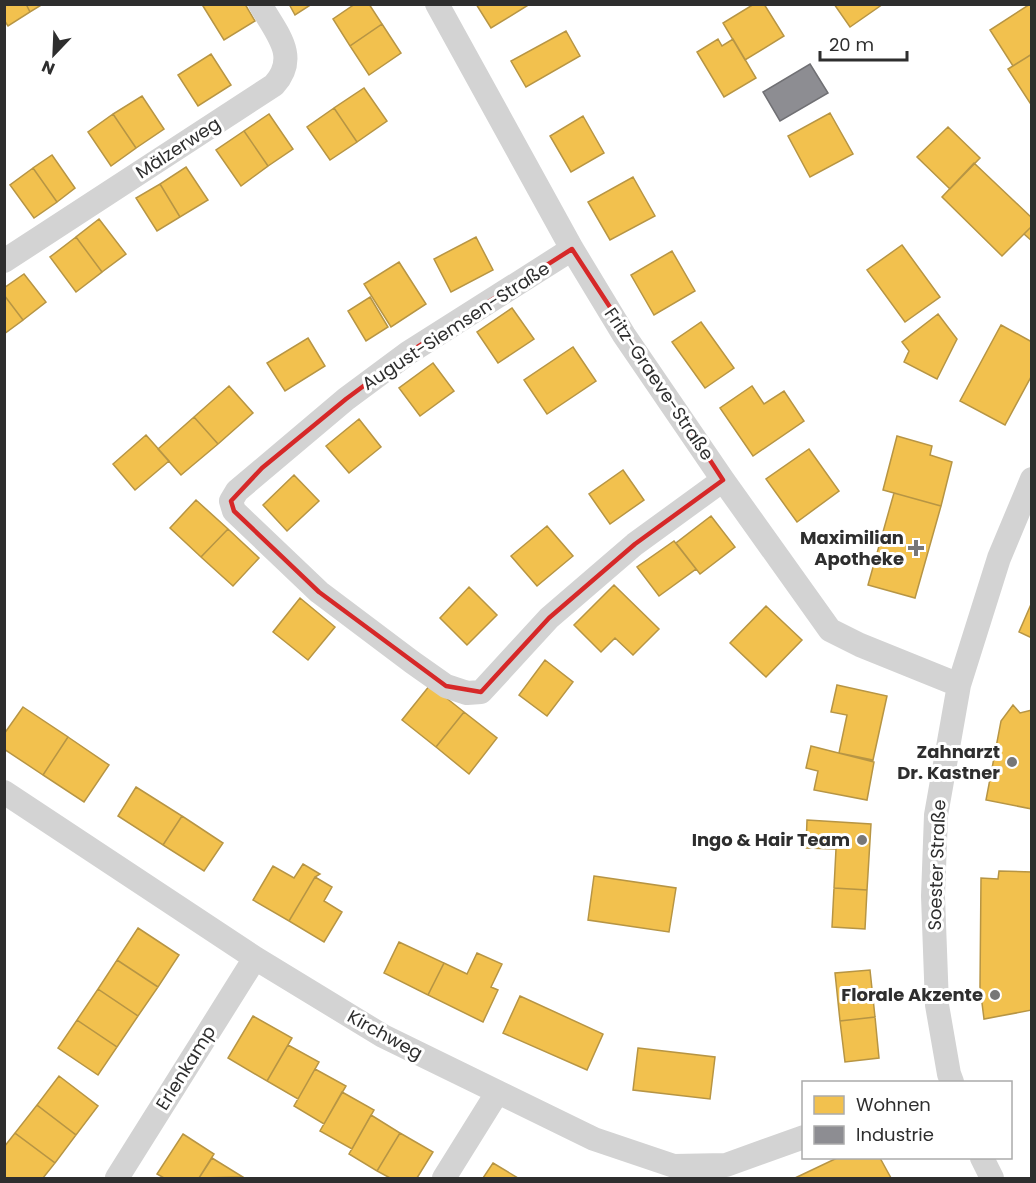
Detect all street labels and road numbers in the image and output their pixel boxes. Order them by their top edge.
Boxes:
street label: Mälzerweg [131,111,225,184]
street label: August-Siemsen-Straße [357,255,555,396]
street label: Fritz-Graeve-Straße [599,302,720,465]
street label: Soester Straße [922,799,951,931]
street label: Kirchweg [343,1004,427,1065]
street label: Erlenkamp [150,1021,221,1115]

